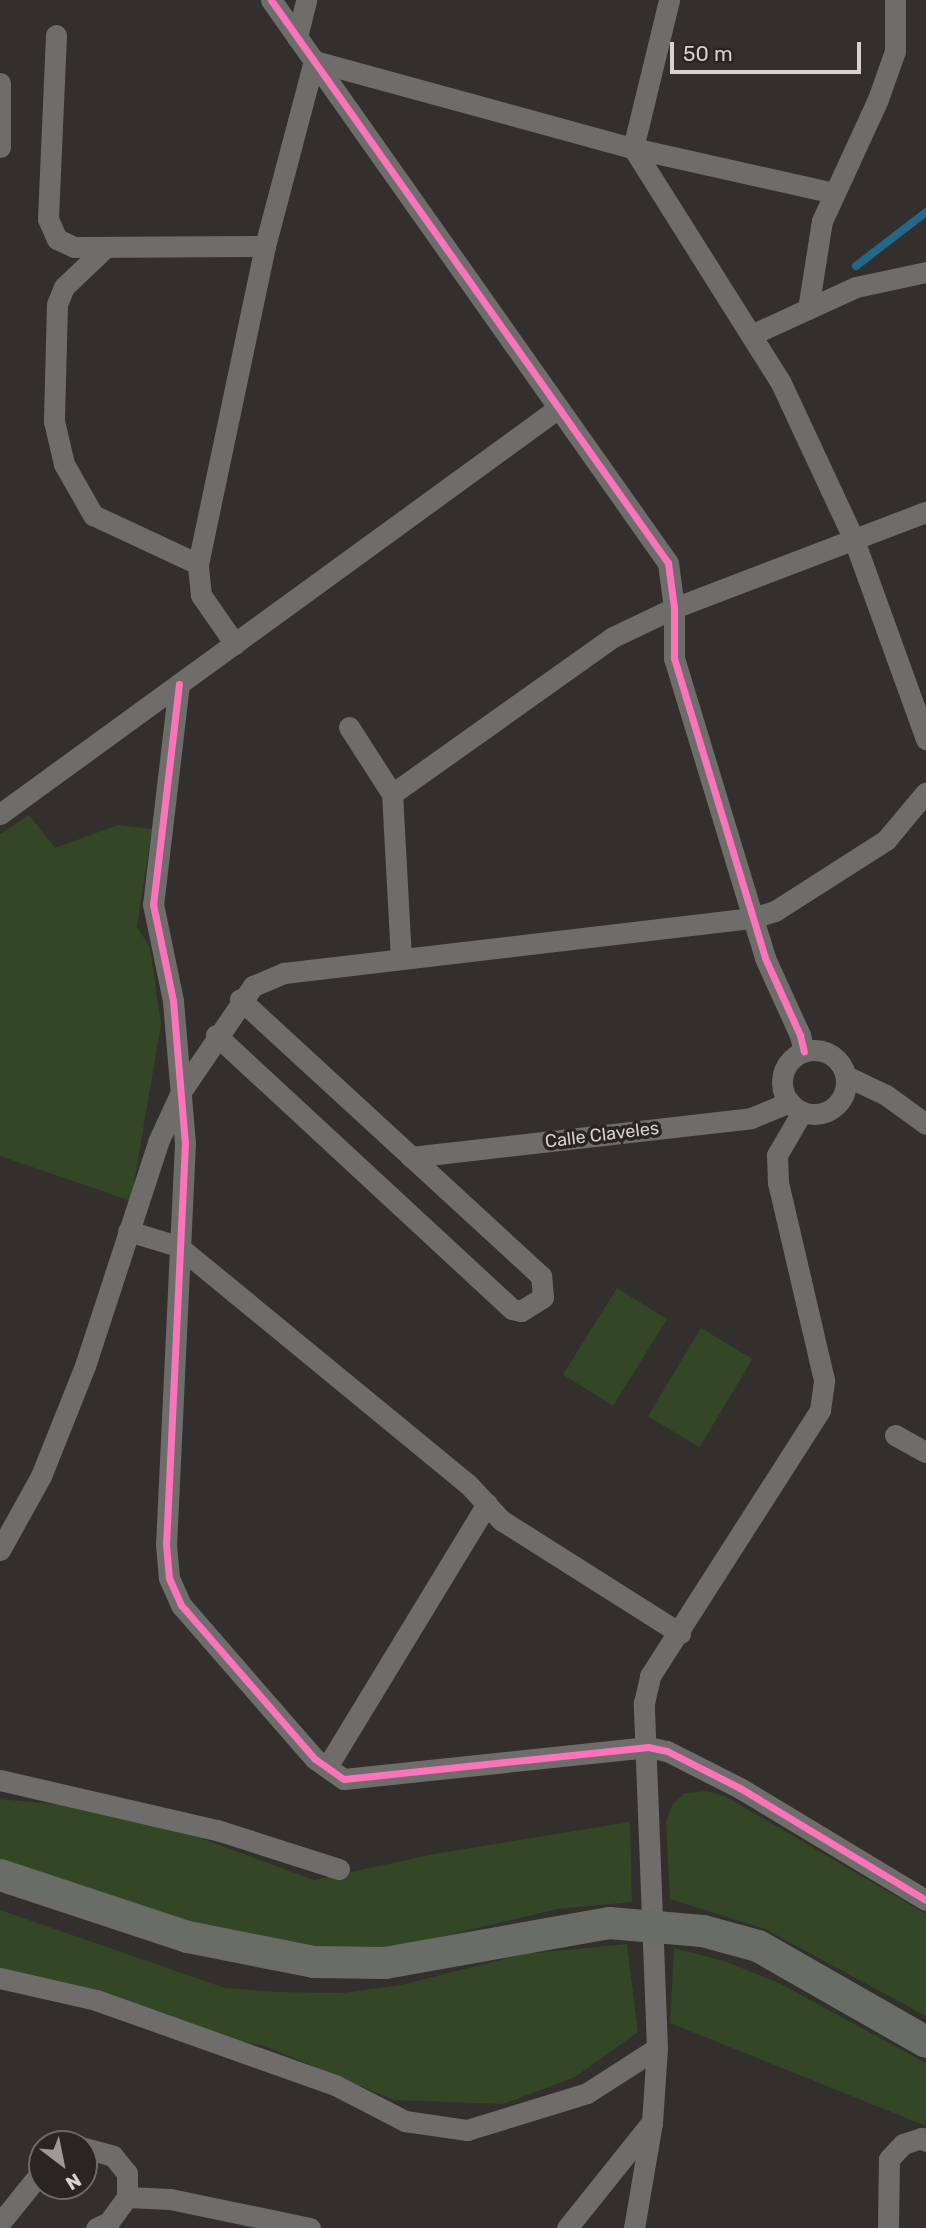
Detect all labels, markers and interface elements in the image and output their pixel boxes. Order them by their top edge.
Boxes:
scale bar [674,28,865,72]
text: 50 m [683,41,733,66]
street label: Calle Claveles [544,1117,660,1153]
north arrow [28,2130,98,2200]
text: N [61,2168,85,2195]

